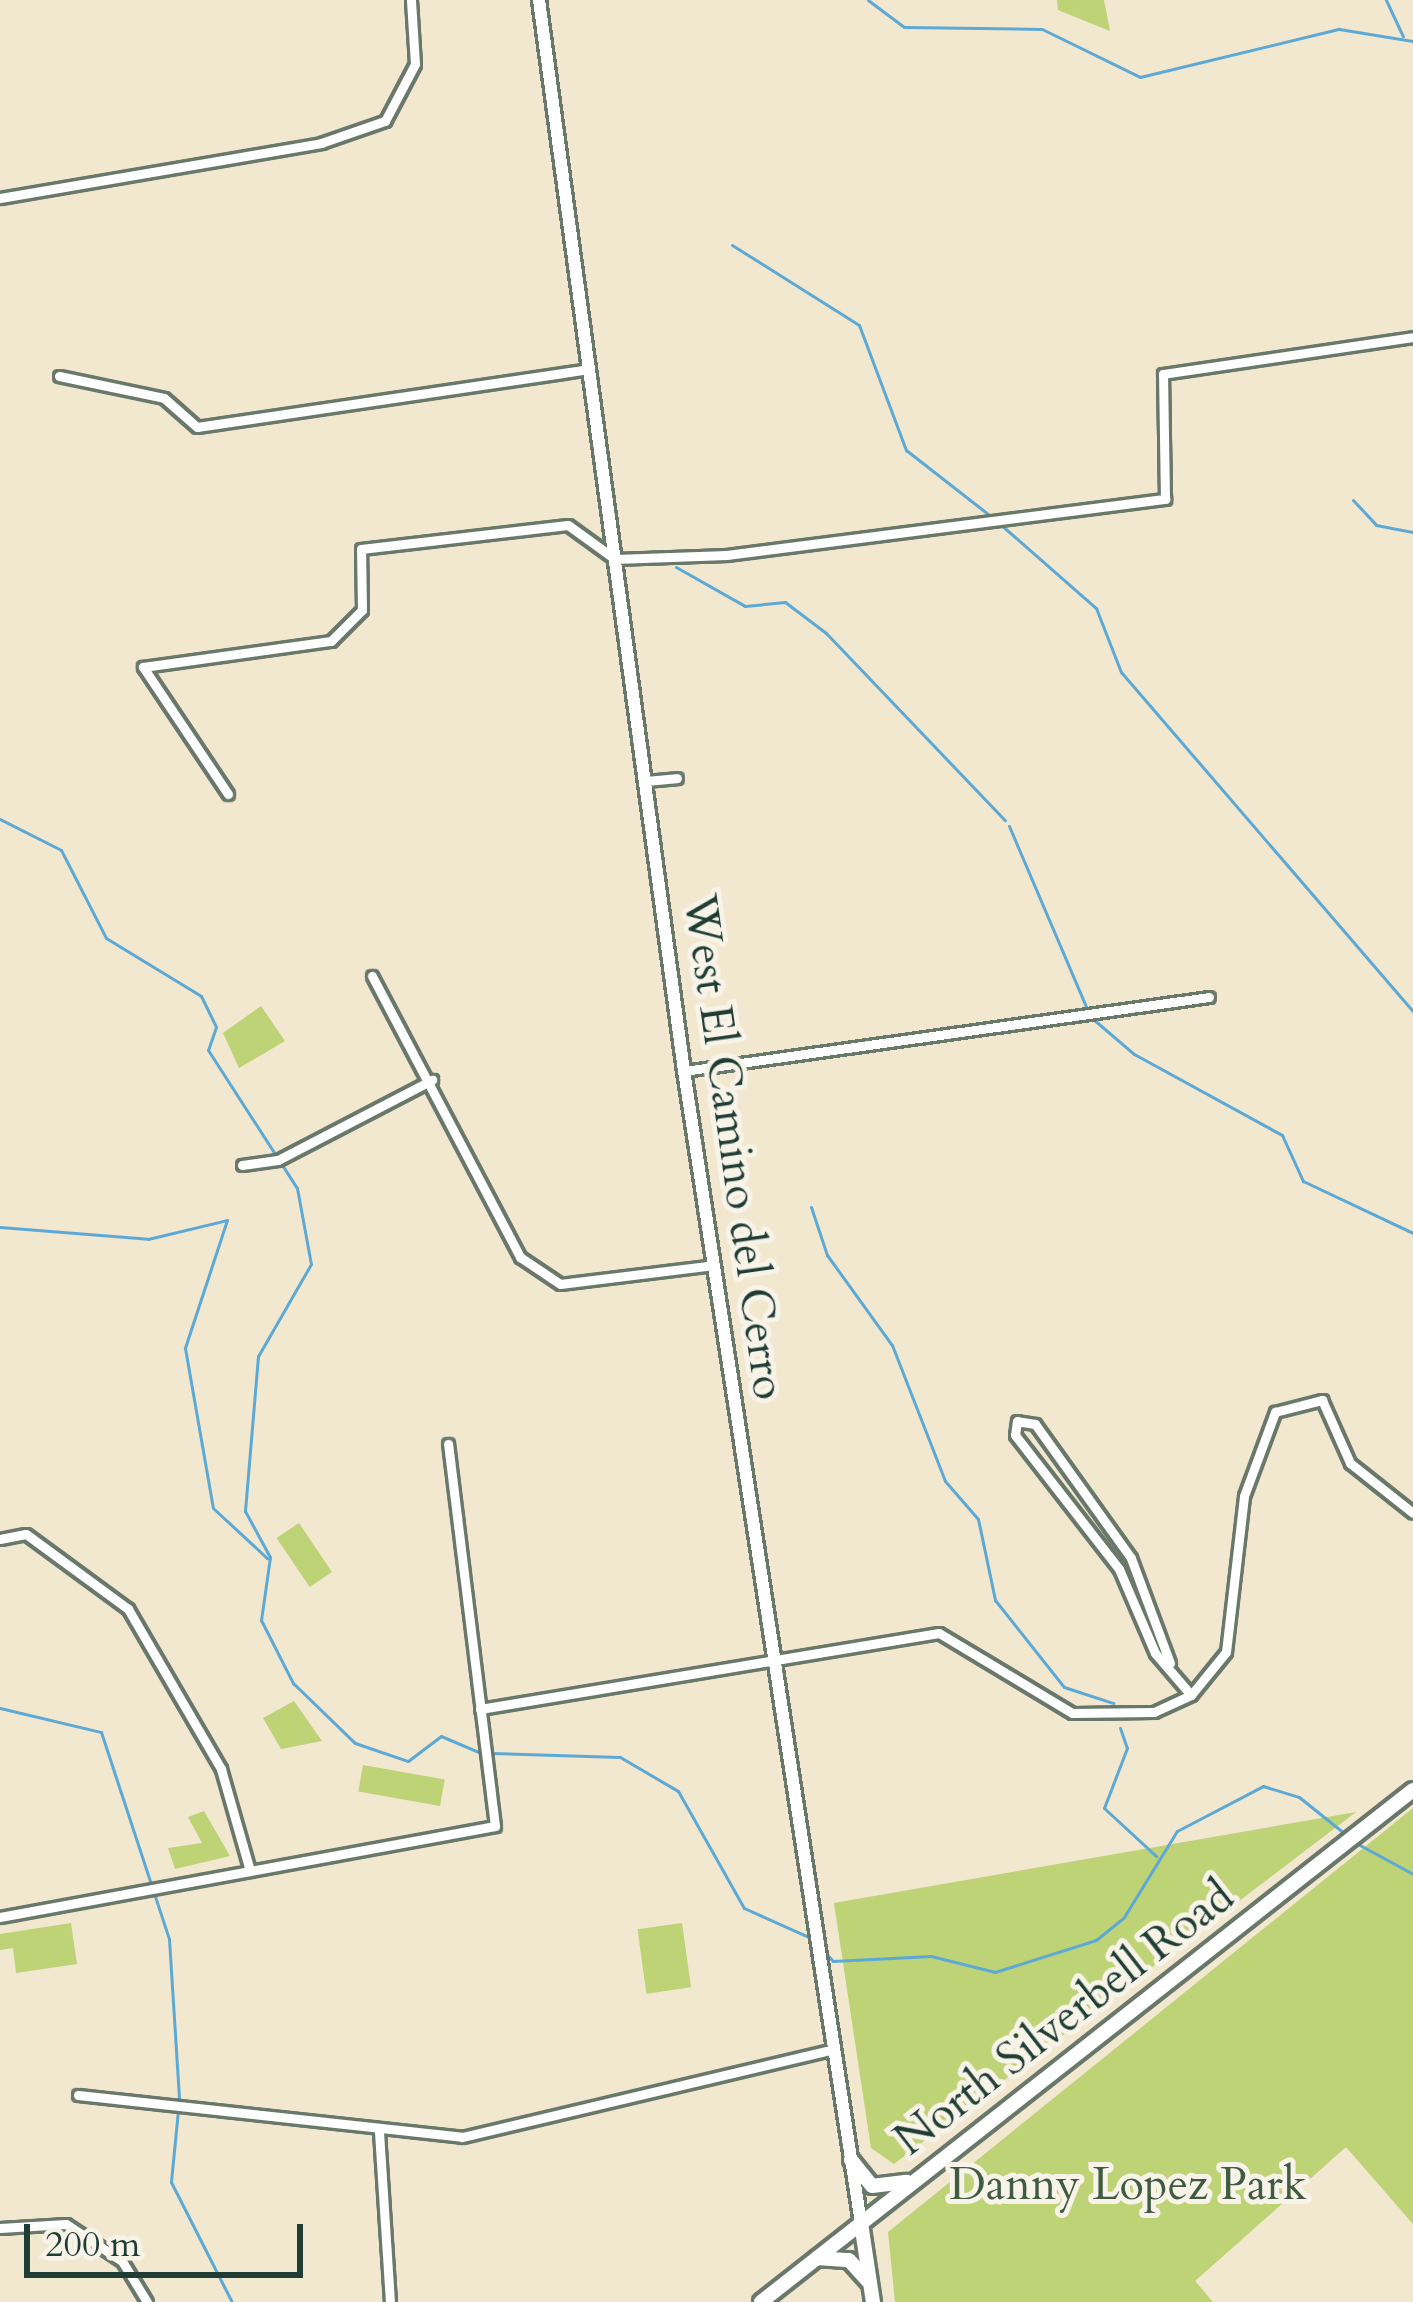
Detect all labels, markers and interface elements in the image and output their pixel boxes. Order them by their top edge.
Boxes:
street label: West El Camino del Cerro [672,891,796,1403]
street label: North Silverbell Road [884,1869,1244,2167]
park label: Danny Lopez Park [949,2158,1307,2212]
scale bar [30,2200,309,2274]
text: 200 m [45,2220,140,2269]

